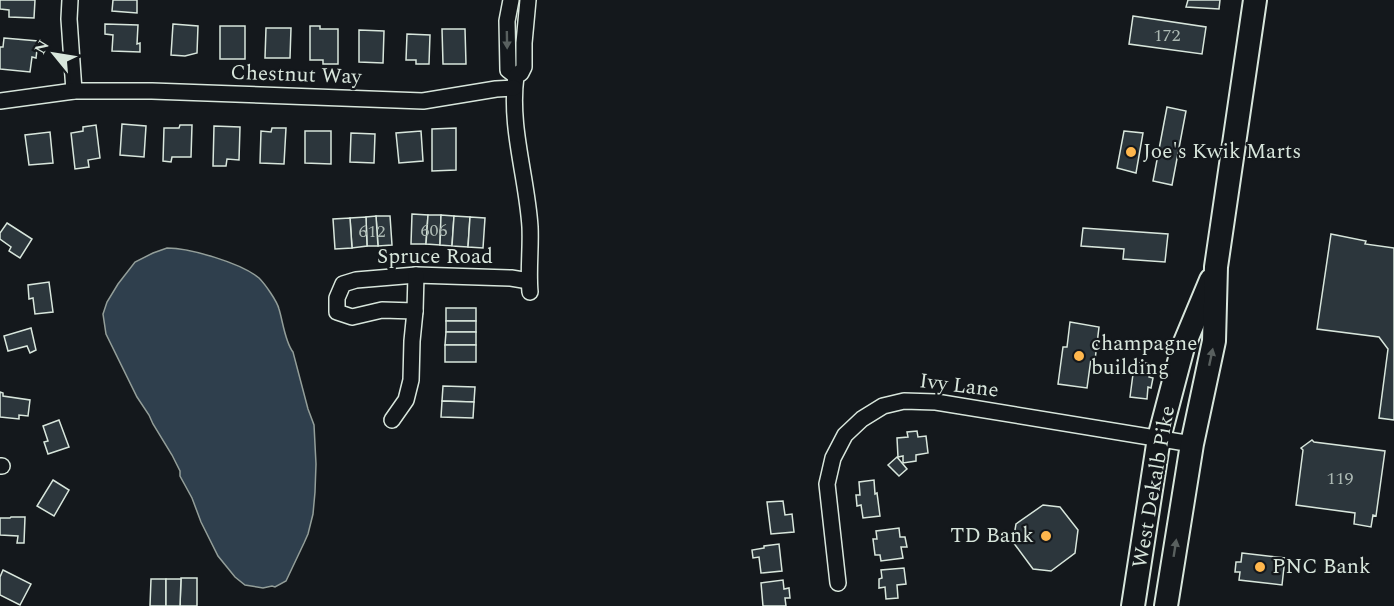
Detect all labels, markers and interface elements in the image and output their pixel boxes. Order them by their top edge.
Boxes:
house number: 172 [1154,22,1181,49]
north arrow [24,24,84,84]
one-way arrow [502,30,512,49]
text: N [28,35,56,59]
street label: Chestnut Way [230,57,363,93]
place label: Joe's Kwik Marts [1143,136,1301,168]
marker: Joe's Kwik Marts [1124,145,1138,159]
house number: 606 [421,217,448,244]
house number: 612 [359,218,386,245]
street label: Spruce Road [377,241,493,273]
place label: champagne building [1091,328,1197,384]
one-way arrow [1207,347,1216,366]
marker: champagne building [1072,349,1086,363]
street label: Ivy Lane [918,365,1000,407]
street label: West Dekalb Pike [1124,403,1184,571]
house number: 119 [1327,465,1354,492]
place label: TD Bank [950,520,1034,552]
marker: TD Bank [1039,529,1053,543]
one-way arrow [1171,539,1180,558]
place label: PNC Bank [1272,551,1371,583]
marker: PNC Bank [1253,560,1267,574]

